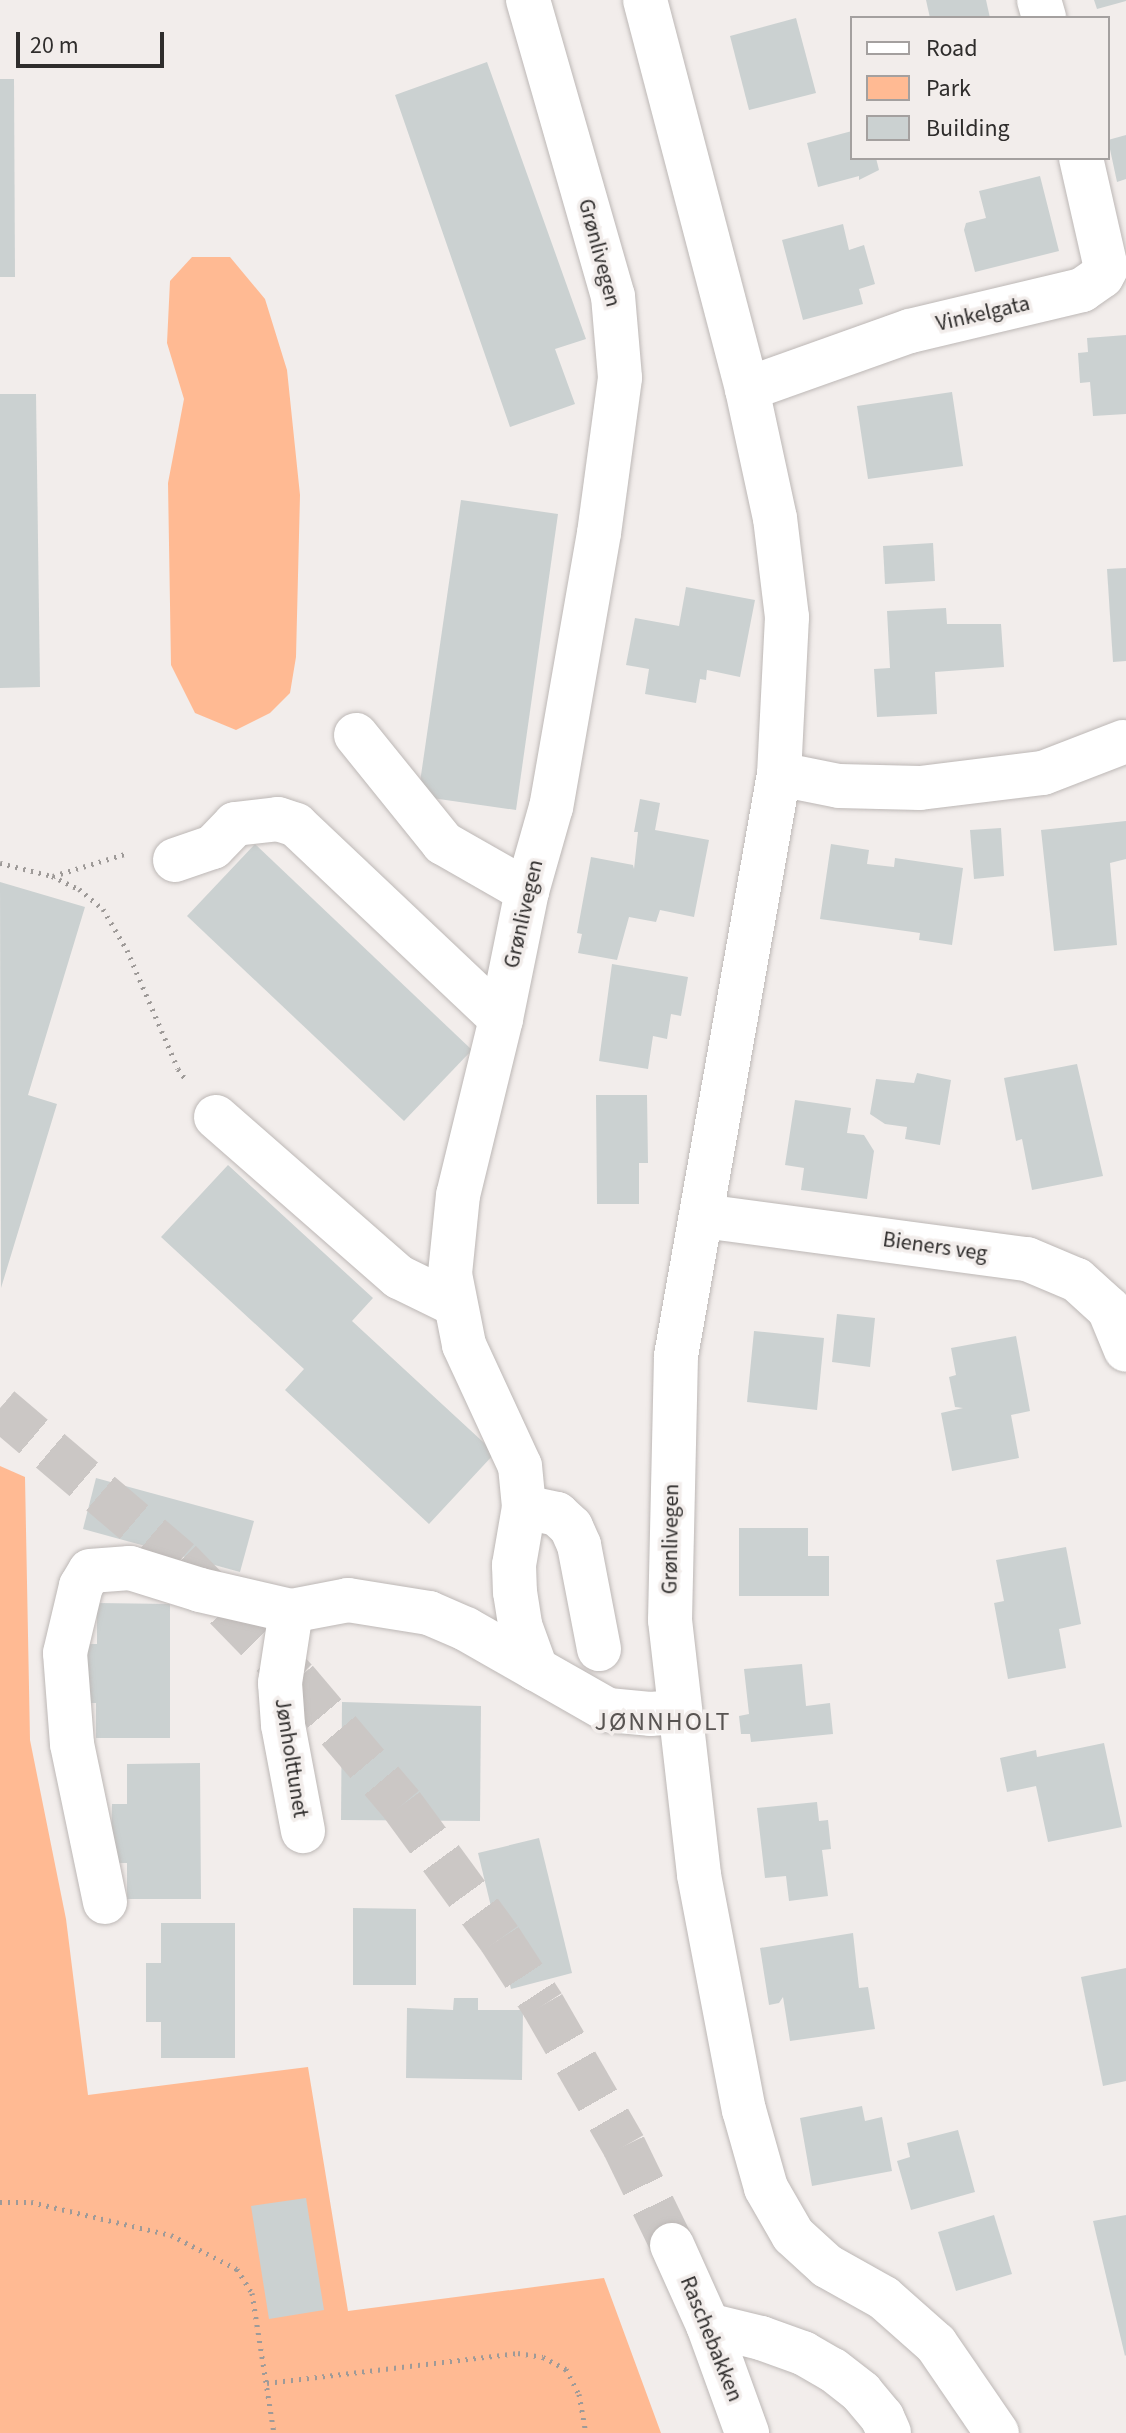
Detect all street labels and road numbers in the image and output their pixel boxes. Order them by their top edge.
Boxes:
street label: Grønlivegen [572,196,626,310]
street label: Vinkelgata [934,290,1032,338]
street label: Grønlivegen [499,857,549,971]
street label: Bieners veg [881,1227,989,1267]
street label: Grønlivegen [657,1483,685,1595]
street label: Jønholttunet [269,1696,313,1820]
street label: Raschebakken [674,2272,748,2406]

